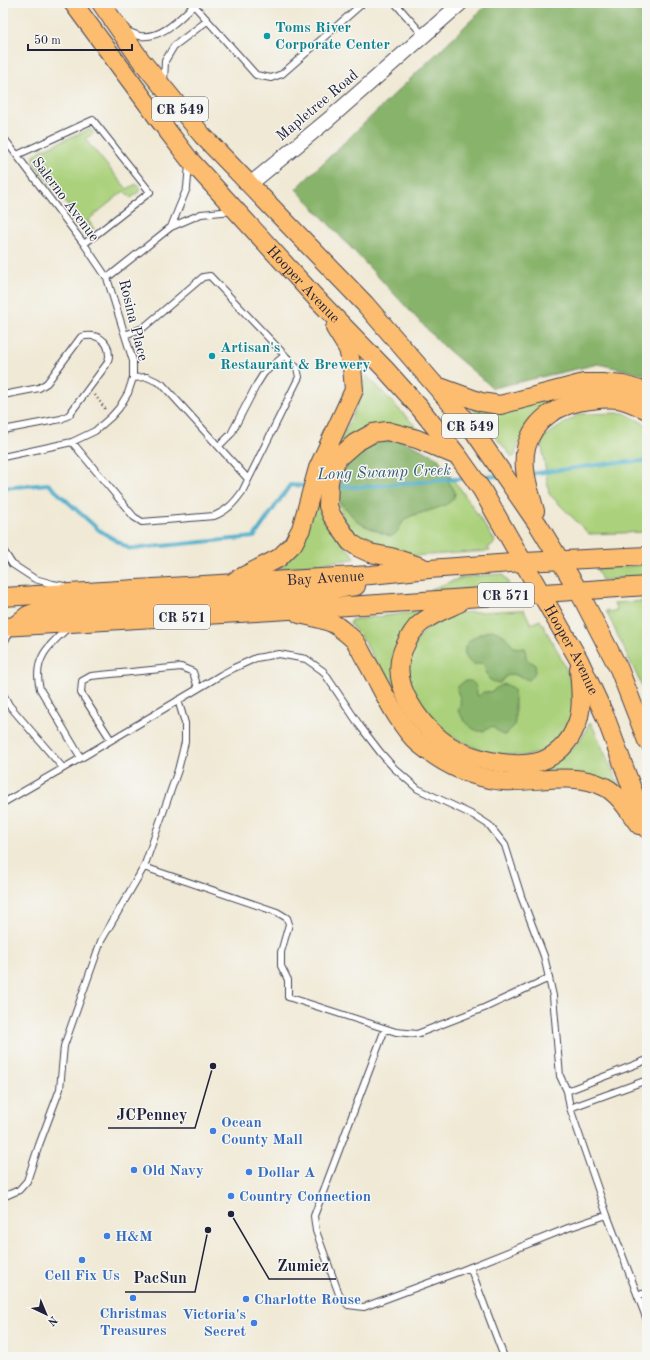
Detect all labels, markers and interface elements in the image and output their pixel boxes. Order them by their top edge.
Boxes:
place label: Toms River Corporate Center [275,21,390,53]
scale bar [28,26,132,52]
marker: Toms River Corporate Center [262,31,272,41]
text: 50 m [34,34,61,47]
street label: Mapletree Road [274,68,362,145]
road number: CR 549 [152,97,208,121]
street label: Salerno Avenue [28,155,101,245]
street label: Hooper Avenue [263,243,342,327]
street label: Rosina Place [115,278,150,363]
place label: Artisan's Restaurant & Brewery [220,341,371,373]
marker: Artisan's Restaurant & Brewery [207,351,217,361]
road number: CR 549 [442,414,498,438]
water label: Long Swamp Creek [316,463,452,483]
street label: Bay Avenue [286,569,365,589]
road number: CR 571 [478,583,534,607]
street label: Hooper Avenue [540,603,600,698]
road number: CR 571 [154,605,210,629]
callout: JCPenney [108,1100,195,1128]
text: JCPenney [117,1108,187,1124]
place label: Ocean County Mall [221,1116,303,1148]
marker: Ocean County Mall [208,1126,218,1136]
place label: Old Navy [142,1164,204,1179]
marker: Old Navy [129,1165,139,1175]
place label: Dollar A [257,1166,315,1181]
marker: Dollar A [244,1167,254,1177]
place label: Country Connection [239,1190,371,1205]
marker: Country Connection [226,1191,236,1201]
place label: H&M [115,1230,153,1245]
marker: H&M [102,1231,112,1241]
callout: Zumiez [269,1251,336,1279]
marker: Cell Fix Us [77,1255,87,1265]
text: Zumiez [277,1259,329,1275]
callout: PacSun [125,1264,195,1292]
place label: Cell Fix Us [44,1269,120,1284]
text: PacSun [133,1271,187,1287]
marker: Christmas Treasures [128,1293,138,1303]
place label: Charlotte Rouse [254,1293,361,1308]
north arrow [26,1294,66,1334]
marker: Charlotte Rouse [241,1294,251,1304]
place label: Christmas Treasures [99,1307,167,1339]
place label: Victoria's Secret [182,1308,247,1340]
text: N [45,1313,59,1327]
marker: Victoria's Secret [249,1318,259,1328]

